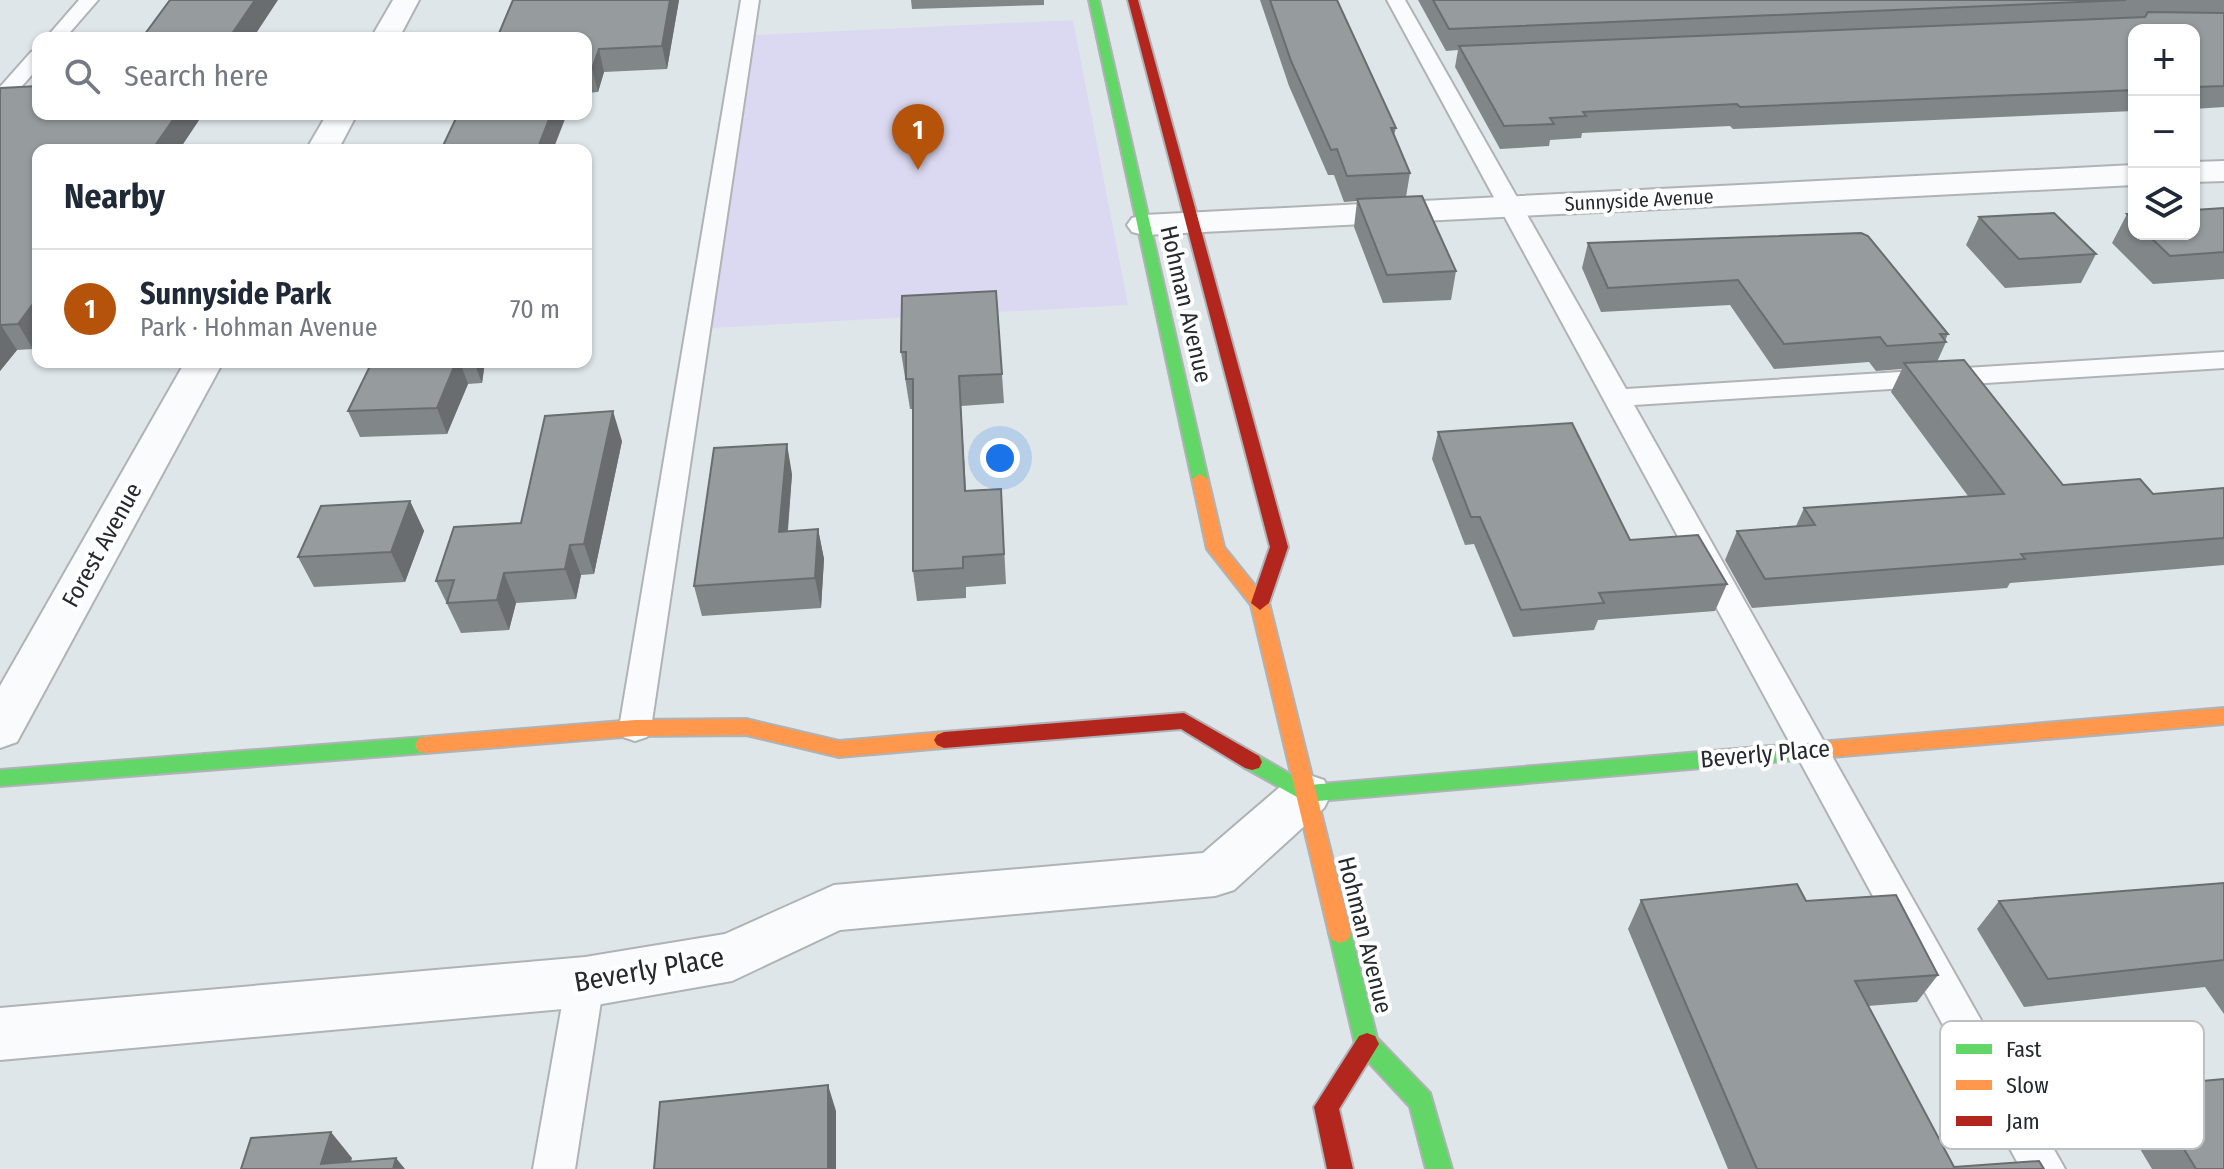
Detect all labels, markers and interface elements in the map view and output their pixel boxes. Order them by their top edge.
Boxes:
map controls [2128,24,2200,240]
button: + [2128,24,2200,96]
search box [32,32,592,120]
icon: search [60,54,104,98]
text: Search here [124,58,269,94]
button: − [2128,96,2200,168]
pin: 1 [892,104,944,170]
button: layers [2128,168,2200,240]
text: Nearby [64,176,165,217]
street label: Sunnyside Avenue [1564,184,1714,216]
street label: Hohman Avenue [1154,223,1218,385]
text: Sunnyside Park [140,276,331,312]
text: 1 [85,294,96,325]
text: 70 m [510,294,560,325]
text: Park · Hohman Avenue [140,312,378,343]
your location [980,438,1020,478]
street label: Forest Avenue [56,478,148,612]
street label: Beverly Place [1699,734,1831,774]
street label: Hohman Avenue [1332,854,1398,1016]
street label: Beverly Place [571,940,727,999]
legend [1940,1021,2204,1149]
text: Fast [2006,1036,2042,1063]
text: Slow [2006,1072,2049,1099]
text: Jam [2006,1108,2040,1135]

